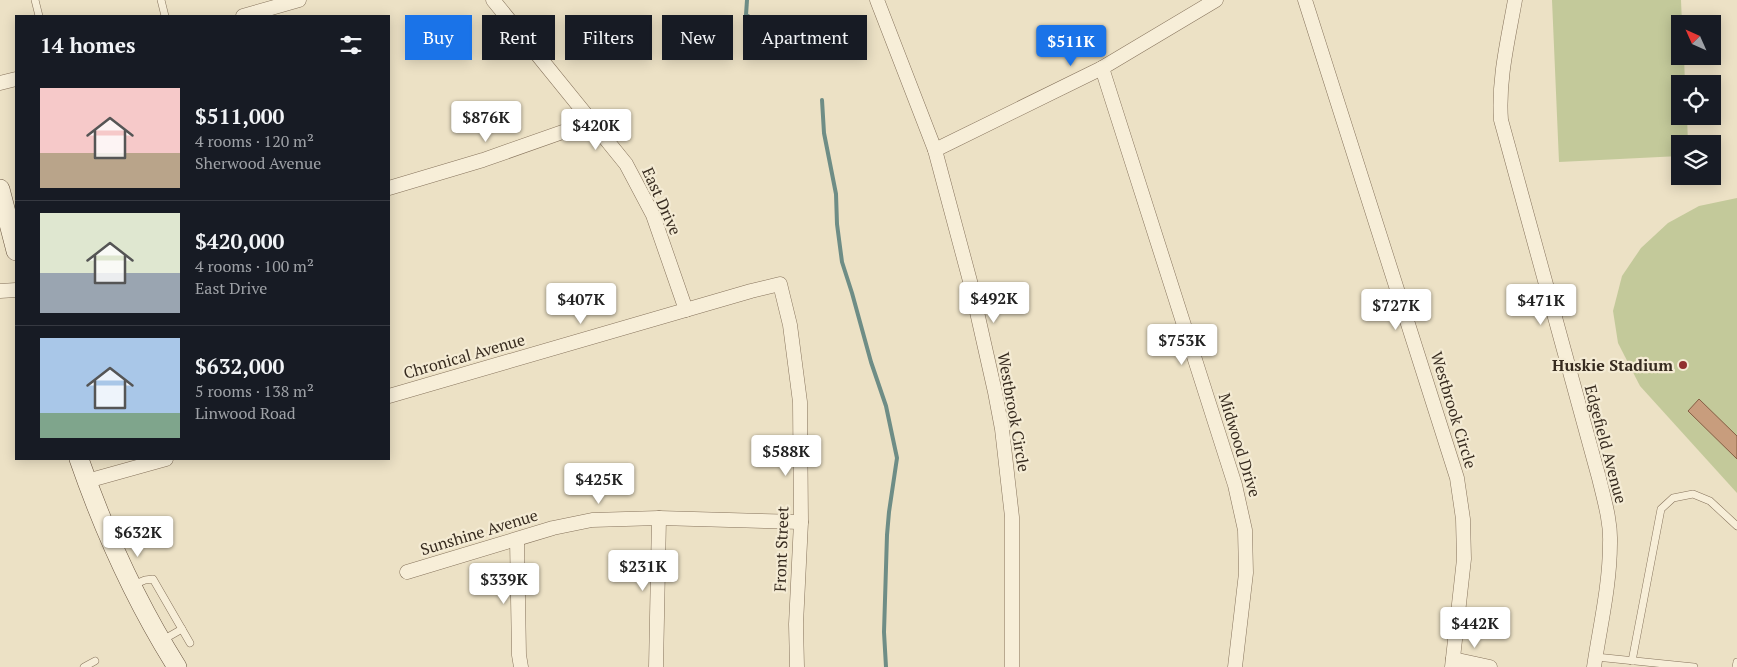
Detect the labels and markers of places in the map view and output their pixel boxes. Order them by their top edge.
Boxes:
pin: $511K [1036,24,1106,67]
pin: $876K [451,100,521,143]
pin: $420K [561,108,631,151]
pin: $407K [546,282,616,325]
pin: $492K [959,282,1029,324]
pin: $471K [1506,284,1576,326]
pin: $727K [1361,288,1431,331]
pin: $753K [1147,324,1217,366]
place label: Huskie Stadium [1552,354,1673,376]
marker: Huskie Stadium [1677,359,1689,371]
pin: $588K [751,434,821,477]
pin: $425K [564,462,634,505]
pin: $632K [103,516,173,558]
pin: $231K [608,550,678,592]
pin: $339K [469,562,539,605]
pin: $442K [1440,606,1510,649]

